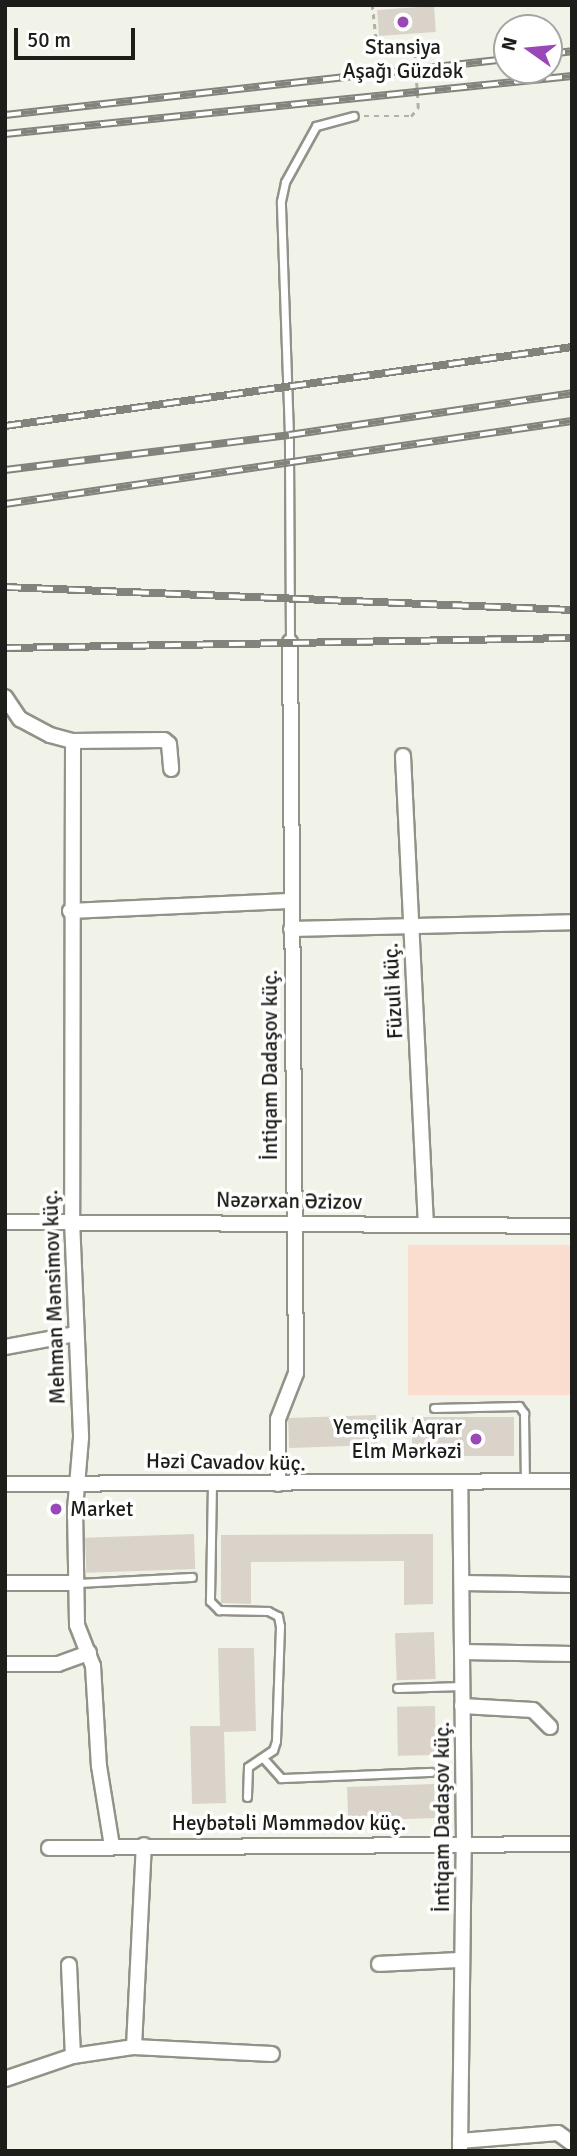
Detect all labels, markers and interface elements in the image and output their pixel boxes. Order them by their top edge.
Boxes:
marker: Stansiya Aşağı Güzdək [393,12,413,32]
scale bar [18,14,138,58]
north arrow [493,14,563,84]
text: 50 m [27,27,71,53]
place label: Stansiya Aşağı Güzdək [343,34,463,84]
text: N [496,35,523,54]
street label: Füzuli küç. [378,942,408,1040]
street label: İntiqam Dadaşov küç. [257,970,283,1160]
street label: Nəzərxan Əzizov [216,1187,362,1215]
street label: Mehman Mənsimov küç. [38,1189,70,1405]
place label: Yemçilik Aqrar Elm Mərkəzi [333,1414,462,1464]
marker: Yemçilik Aqrar Elm Mərkəzi [468,1431,484,1447]
street label: Həzi Cavadov küç. [146,1448,306,1476]
place label: Market [70,1496,133,1522]
marker: Market [48,1501,64,1517]
street label: İntiqam Dadaşov küç. [429,1722,455,1912]
street label: Heybətəli Məmmədov küç. [172,1810,406,1836]

